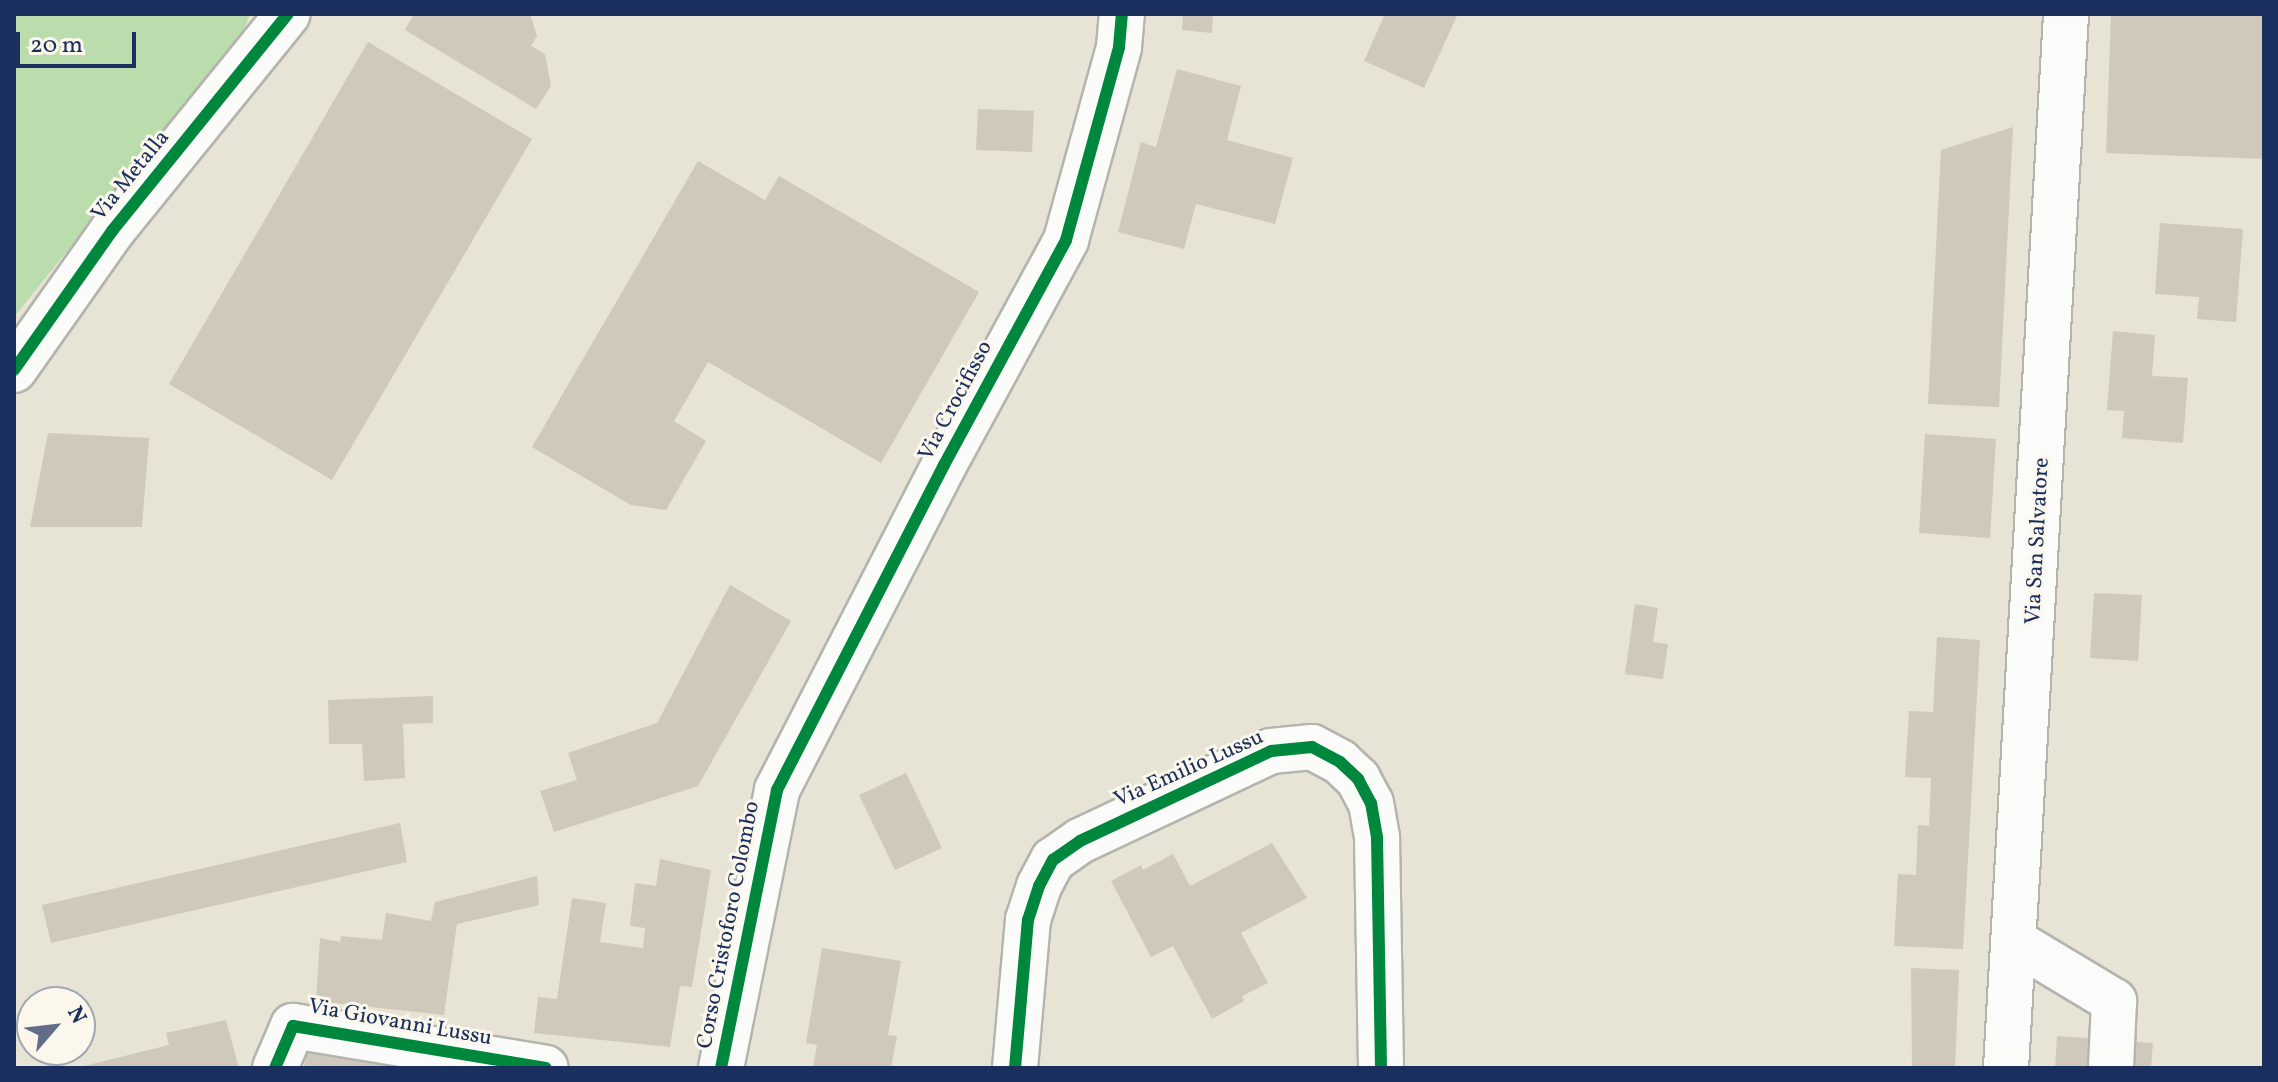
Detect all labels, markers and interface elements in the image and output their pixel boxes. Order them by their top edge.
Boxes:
scale bar [20,16,140,66]
text: 20 m [30,29,83,63]
street label: Via Metalla [86,125,176,227]
street label: Via Crocifisso [913,337,999,465]
street label: Via San Salvatore [2020,457,2056,625]
street label: Via Emilio Lussu [1110,724,1268,814]
street label: Corso Cristoforo Colombo [692,799,766,1051]
north arrow [16,986,96,1066]
street label: Via Giovanni Lussu [306,994,494,1052]
text: N [58,1001,93,1030]

